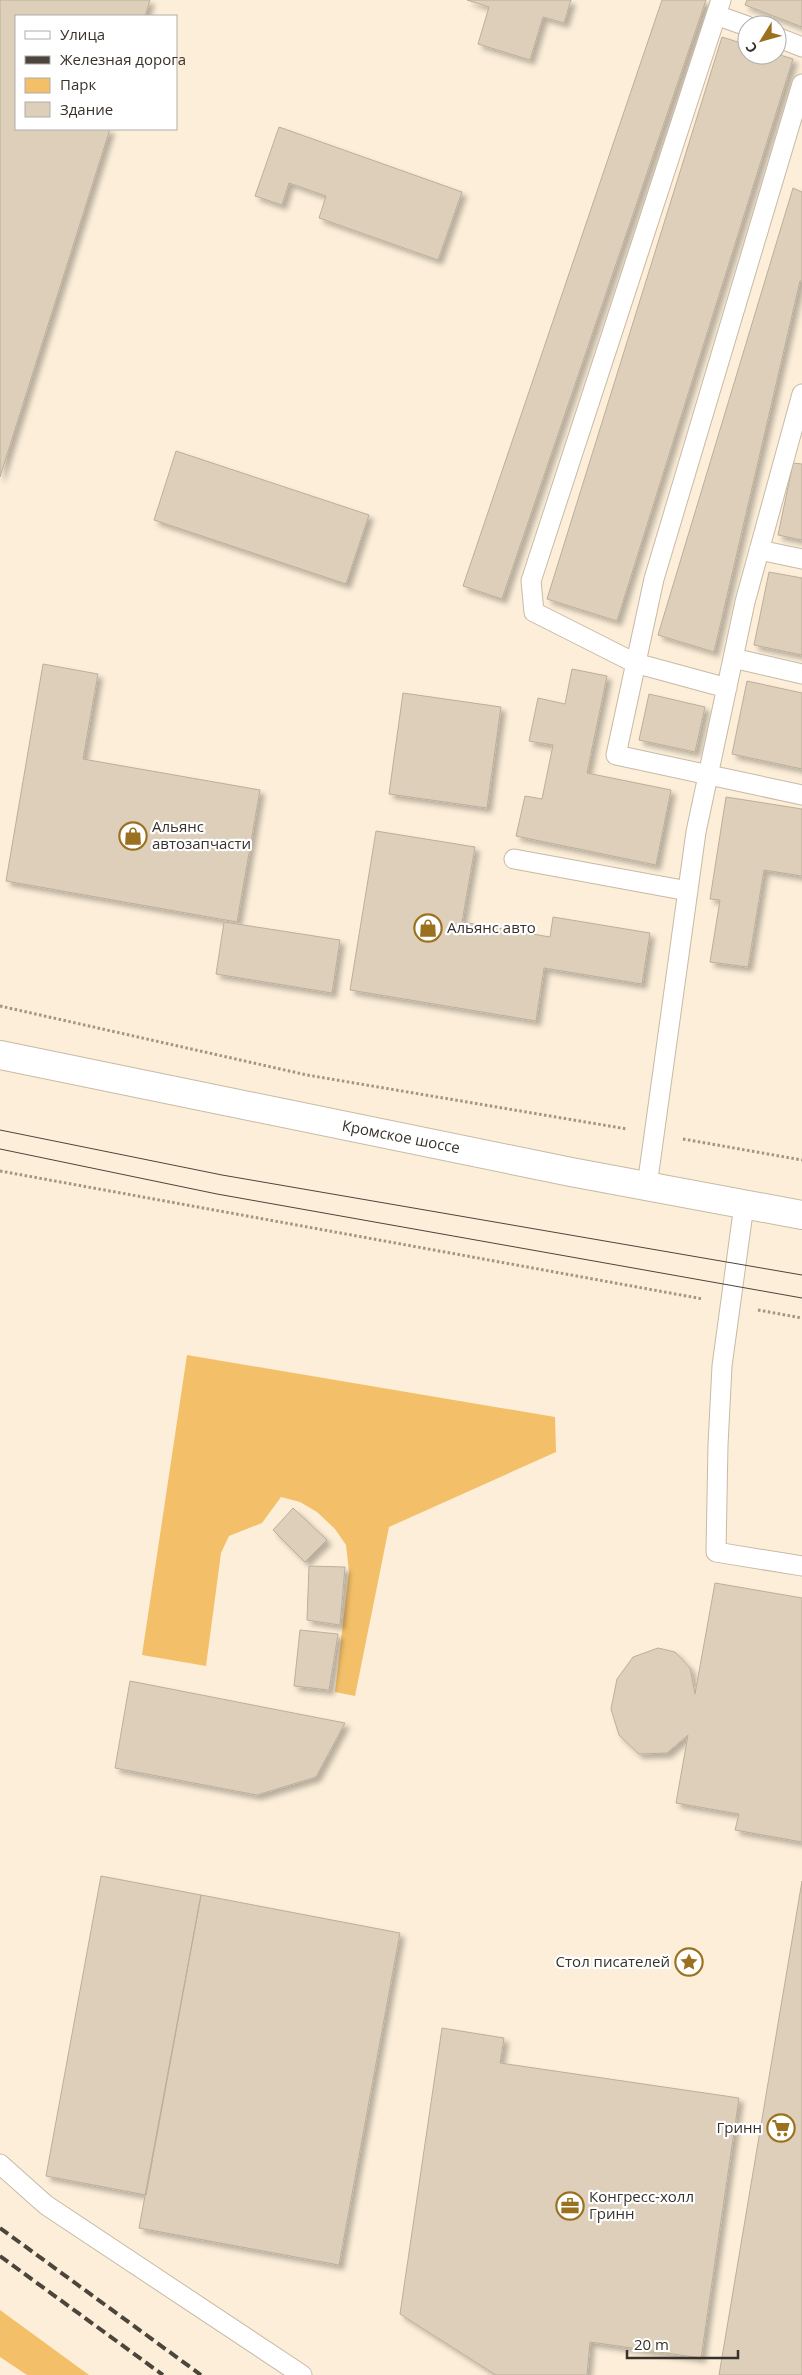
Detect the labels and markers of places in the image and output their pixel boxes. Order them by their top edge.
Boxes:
place label: Альянс автозапчасти [152,816,251,853]
shop icon: Альянс автозапчасти [118,821,148,851]
shop icon: Альянс авто [413,913,443,943]
place label: Альянс авто [447,917,536,937]
place icon: Стол писателей [674,1947,704,1977]
place label: Стол писателей [556,1951,670,1971]
supermarket icon: Гринн [766,2113,796,2143]
place label: Гринн [717,2117,762,2137]
place label: Конгресс-холл Гринн [589,2186,694,2223]
office icon: Конгресс-холл Гринн [555,2191,585,2221]

